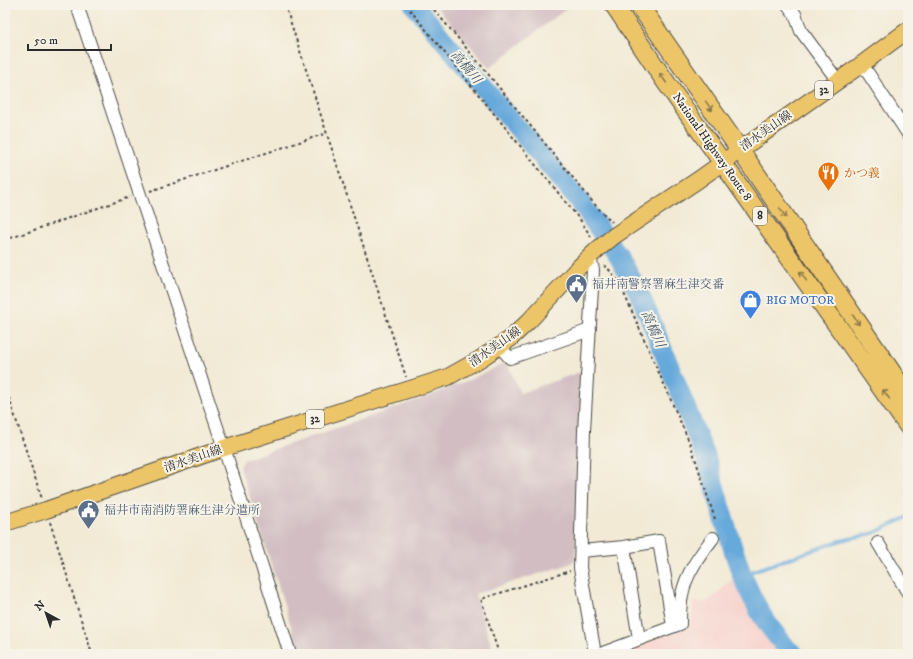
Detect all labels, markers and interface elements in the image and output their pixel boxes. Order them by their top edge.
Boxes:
scale bar [28,26,111,52]
text: 50 m [34,33,58,48]
water label: 高橋川 [447,47,486,89]
one-way arrow [659,73,667,84]
road number: 32 [815,81,833,99]
street label: National Highway Route 8 [669,90,755,204]
one-way arrow [705,100,713,111]
street label: 清水美山線 [737,108,795,154]
restaurant icon: かつ義 [815,160,841,193]
place label: かつ義 [844,166,880,181]
road number: 8 [753,207,767,225]
one-way arrow [779,207,787,218]
public building icon: 福井南警察署麻生津交番 [564,271,590,304]
one-way arrow [799,271,807,282]
place label: 福井南警察署麻生津交番 [592,277,724,292]
shop icon: BIG MOTOR [738,287,764,320]
place label: BIG MOTOR [766,293,834,308]
water label: 高橋川 [638,308,669,352]
one-way arrow [852,315,860,326]
street label: 清水美山線 [466,324,524,370]
one-way arrow [882,388,890,399]
road number: 32 [306,410,324,428]
street label: 清水美山線 [162,442,224,476]
public building icon: 福井市南消防署麻生津分遣所 [75,497,101,530]
place label: 福井市南消防署麻生津分遣所 [104,503,260,518]
north arrow [26,593,66,633]
text: N [32,598,48,614]

